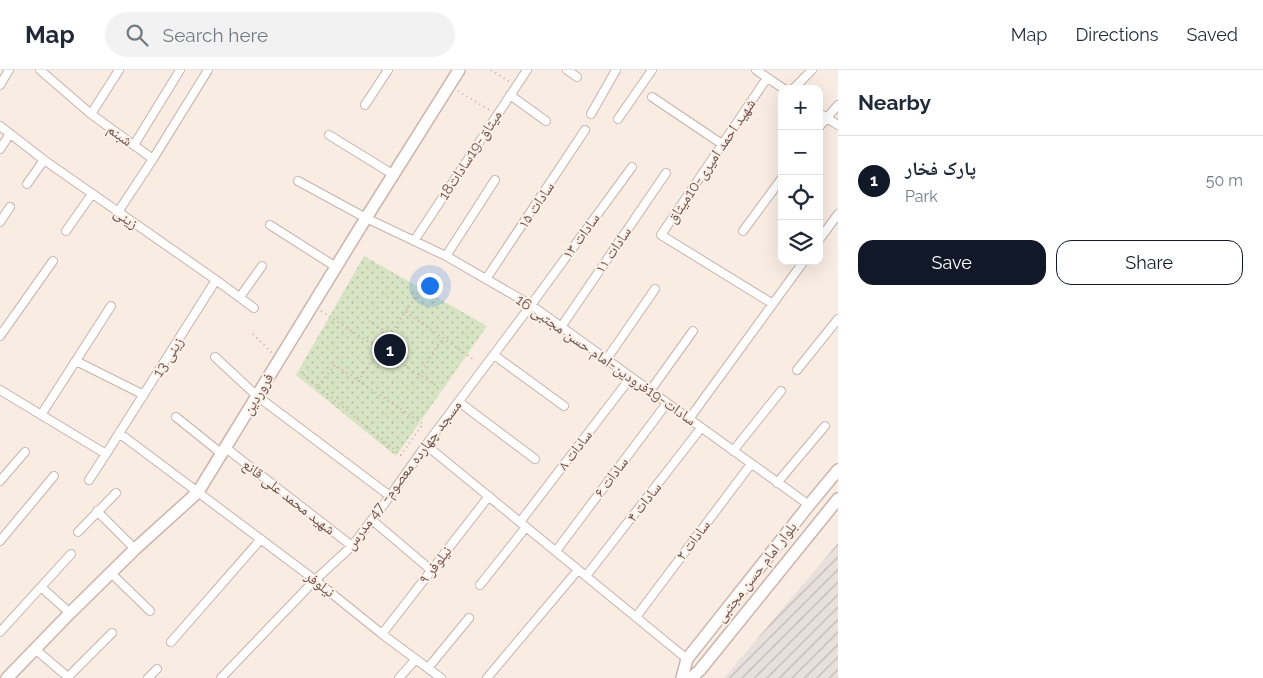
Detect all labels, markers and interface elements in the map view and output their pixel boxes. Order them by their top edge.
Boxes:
search box [105,12,455,57]
text: Map [25,20,75,49]
icon: search [123,21,151,49]
text: Search here [163,24,268,46]
text: Map [1011,24,1047,45]
text: Directions [1075,24,1159,45]
text: Saved [1187,24,1238,45]
map controls [778,85,823,265]
button: + [778,85,823,130]
text: Nearby [858,90,931,115]
street label: شهید احمد امیری-10میثاق [663,95,760,227]
street label: 18میثاق-19سادات [434,107,507,204]
street label: شبنم [103,120,136,151]
button: − [778,130,823,175]
text: پارک فخار [905,157,976,179]
text: 1 [870,171,878,190]
text: 50 m [1206,171,1243,190]
button: locate [778,175,823,220]
street label: سادات ۱۵ [514,178,558,232]
text: Park [905,187,938,206]
street label: زینی [110,203,142,234]
street label: سادات ۱۳ [558,209,604,262]
button: layers [778,220,823,265]
street label: سادات ۱۱ [591,223,635,277]
button: Save [858,240,1046,285]
button: Share [1056,240,1243,285]
your location [417,273,443,299]
street label: سادات-19فرودین-امام حسن مجتبی 16 [512,291,700,430]
pin: 1 [374,331,406,369]
street label: زینی 13 [149,333,188,381]
street label: فروردین [239,370,278,419]
street label: مسجد چهارده معصوم- 47 مدرس [341,396,466,554]
street label: سادات ۸ [554,426,596,474]
street label: سادات ۶ [590,453,632,501]
street label: شهید محمد علی قانع [238,455,339,540]
street label: سادات ۴ [623,478,665,526]
street label: سادات ۲ [672,516,714,564]
street label: بلوار امام حسن مجتبی [711,518,802,626]
street label: نیلوفر ۹ [415,542,455,588]
street label: نیلوفر [301,566,338,601]

